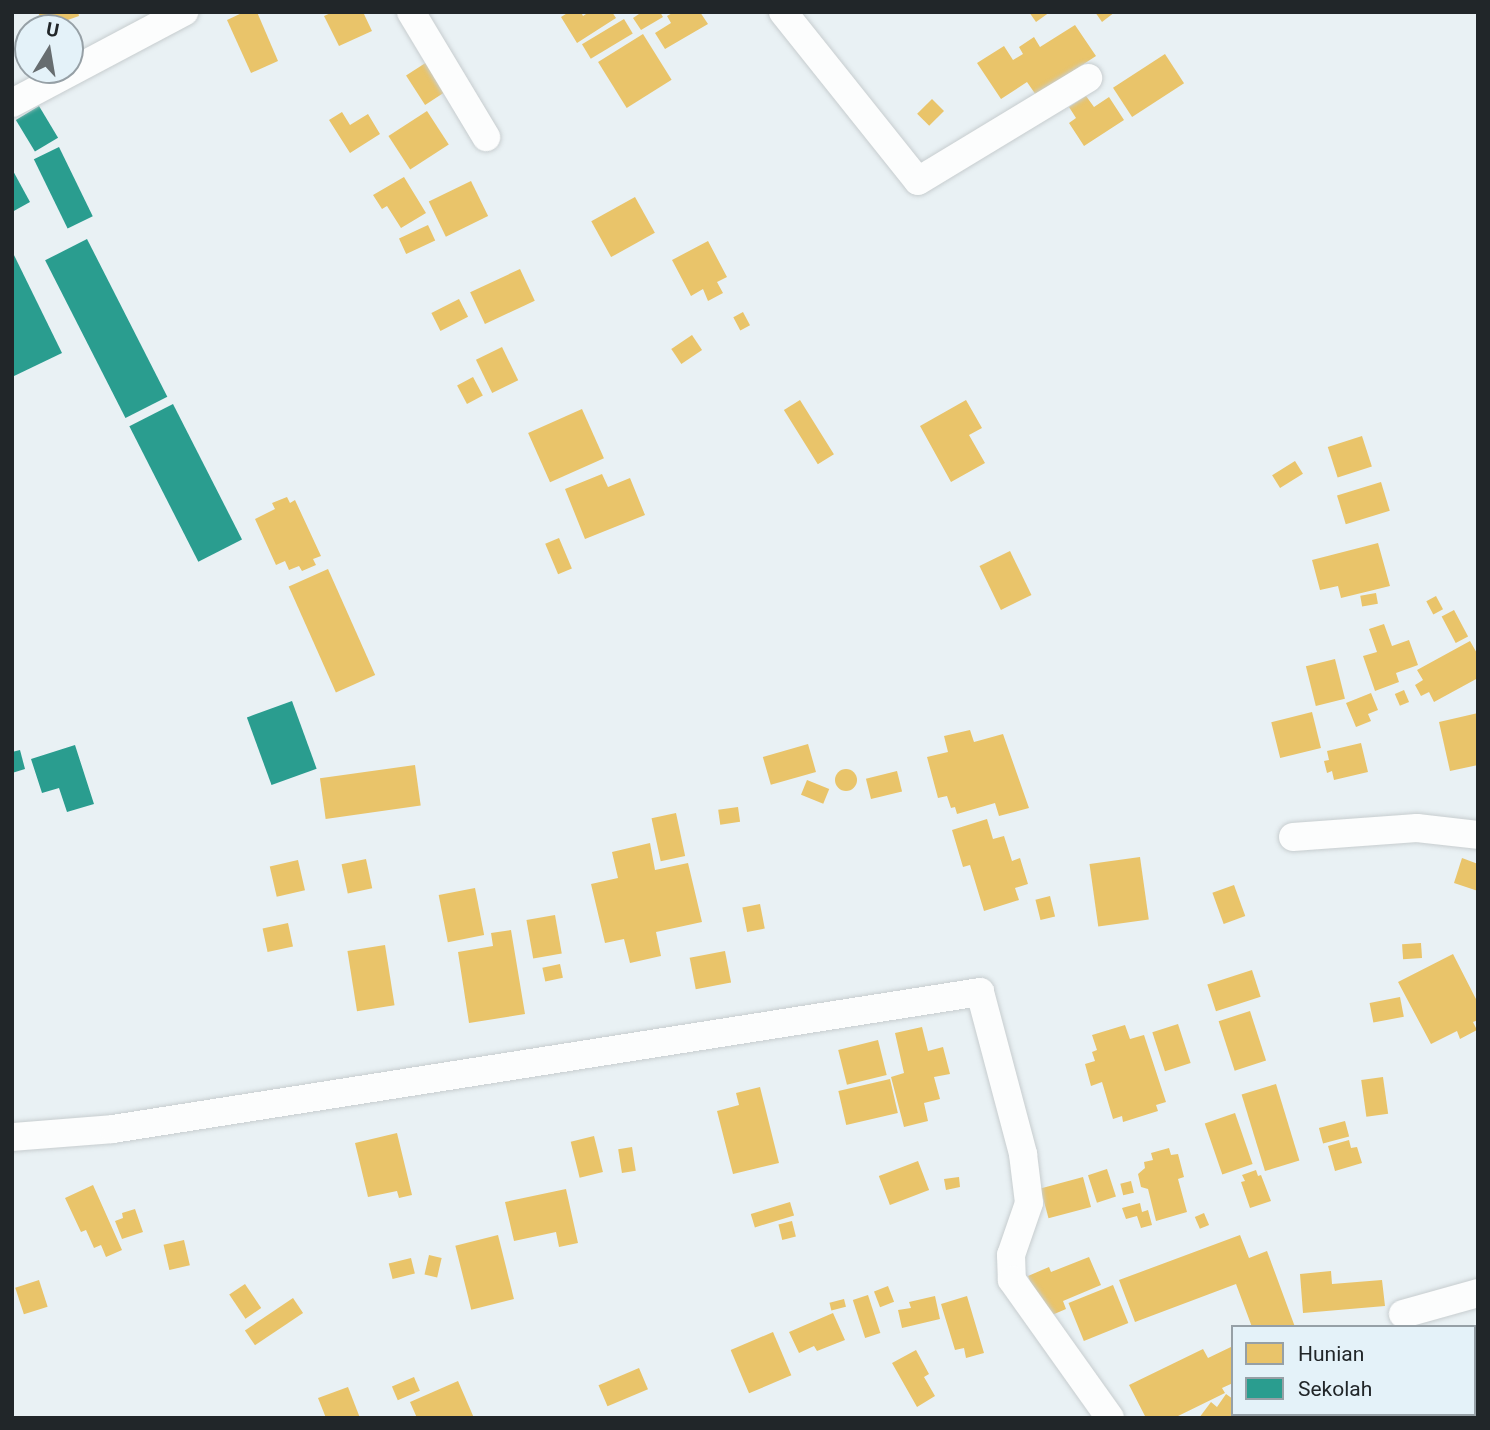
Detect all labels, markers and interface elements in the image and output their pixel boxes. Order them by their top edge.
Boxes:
north arrow [14,14,84,84]
text: U [44,17,61,42]
legend [1231,1325,1476,1416]
text: Hunian [1298,1342,1364,1366]
text: Sekolah [1298,1377,1372,1401]

